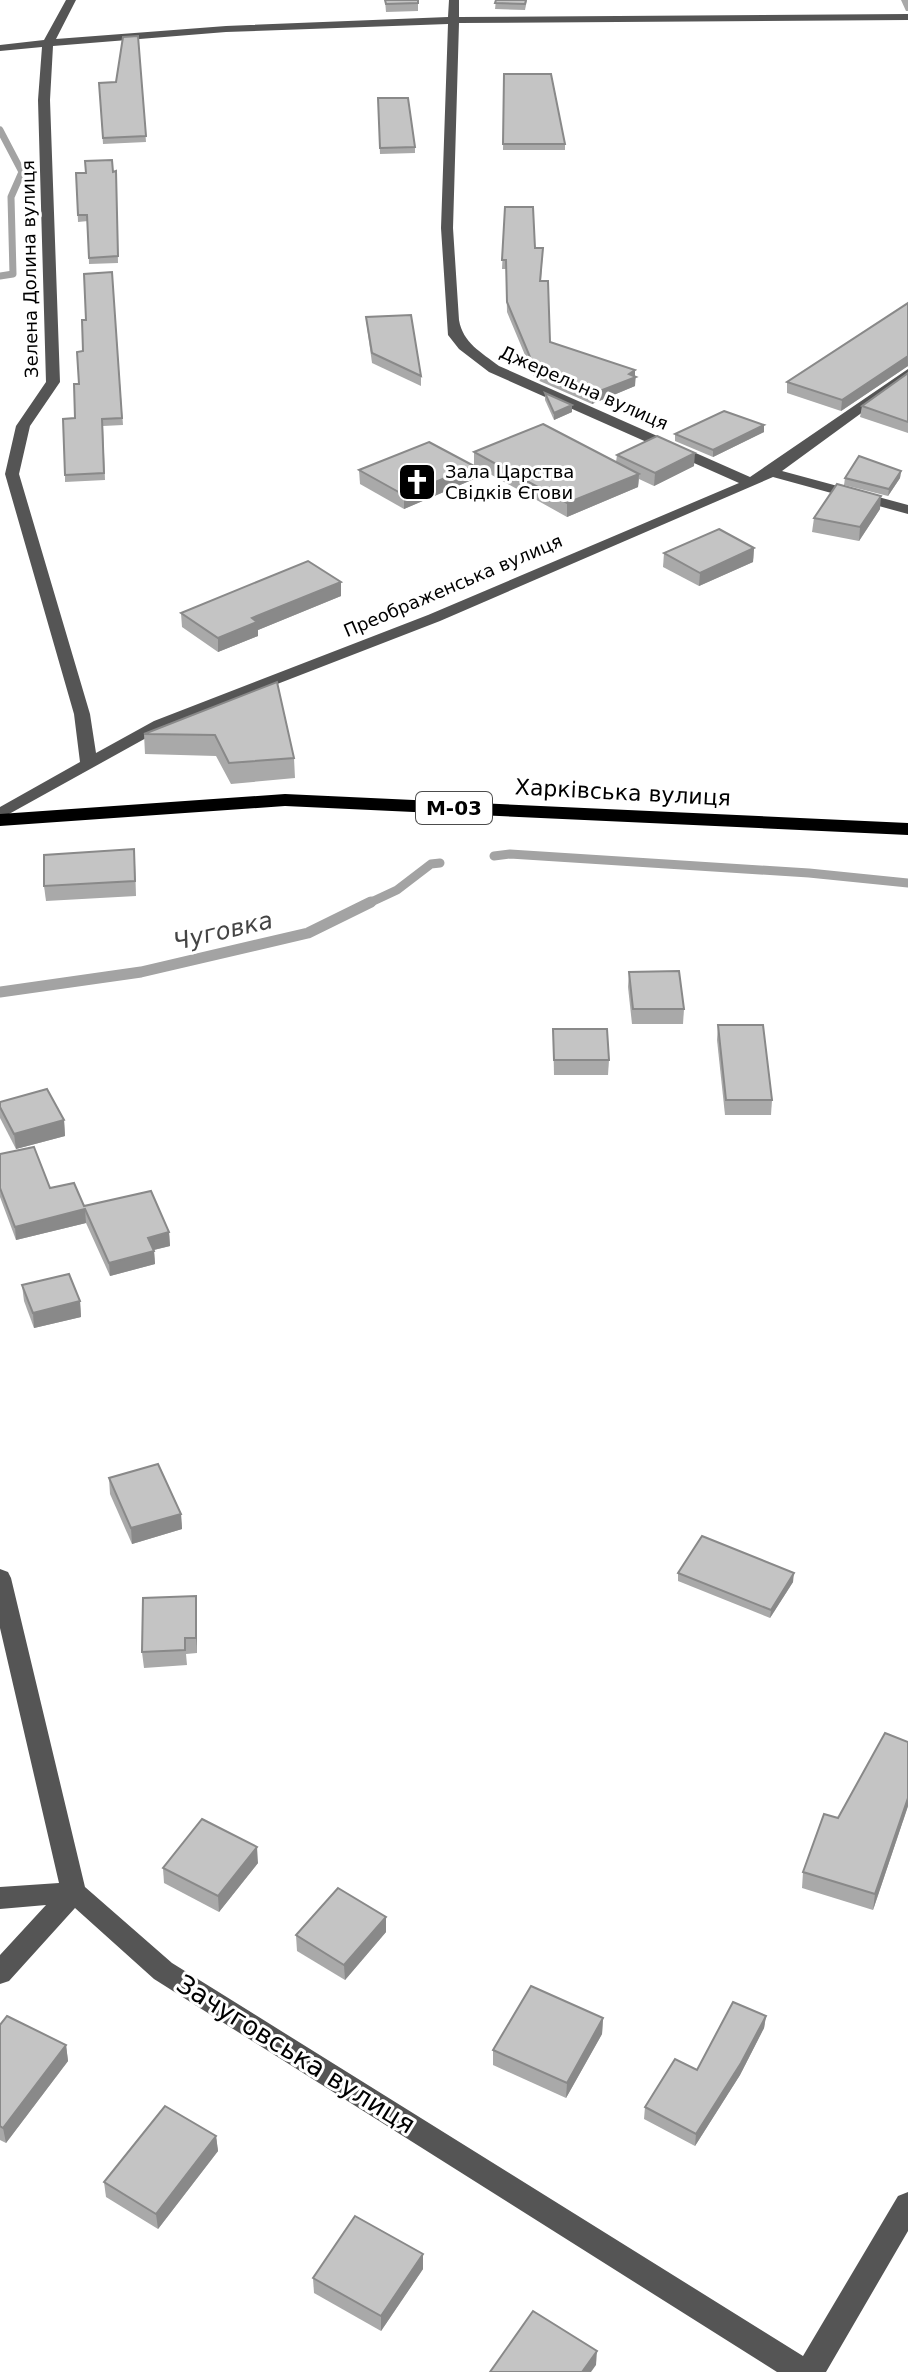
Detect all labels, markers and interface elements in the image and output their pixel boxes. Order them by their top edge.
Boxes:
street label: Зелена Долина вулиця [17,160,42,378]
street label: Джерельна вулиця [497,341,672,434]
church icon: Зала Царства Свідків Єгови [396,461,438,503]
place label: Зала Царства Свідків Єгови [445,461,574,503]
street label: Преображенська вулиця [340,530,565,641]
street label: Харківська вулиця [514,774,732,811]
road number: М-03 [416,792,492,824]
water label: Чуговка [171,906,275,956]
street label: Зачуговська вулиця [171,1968,421,2140]

